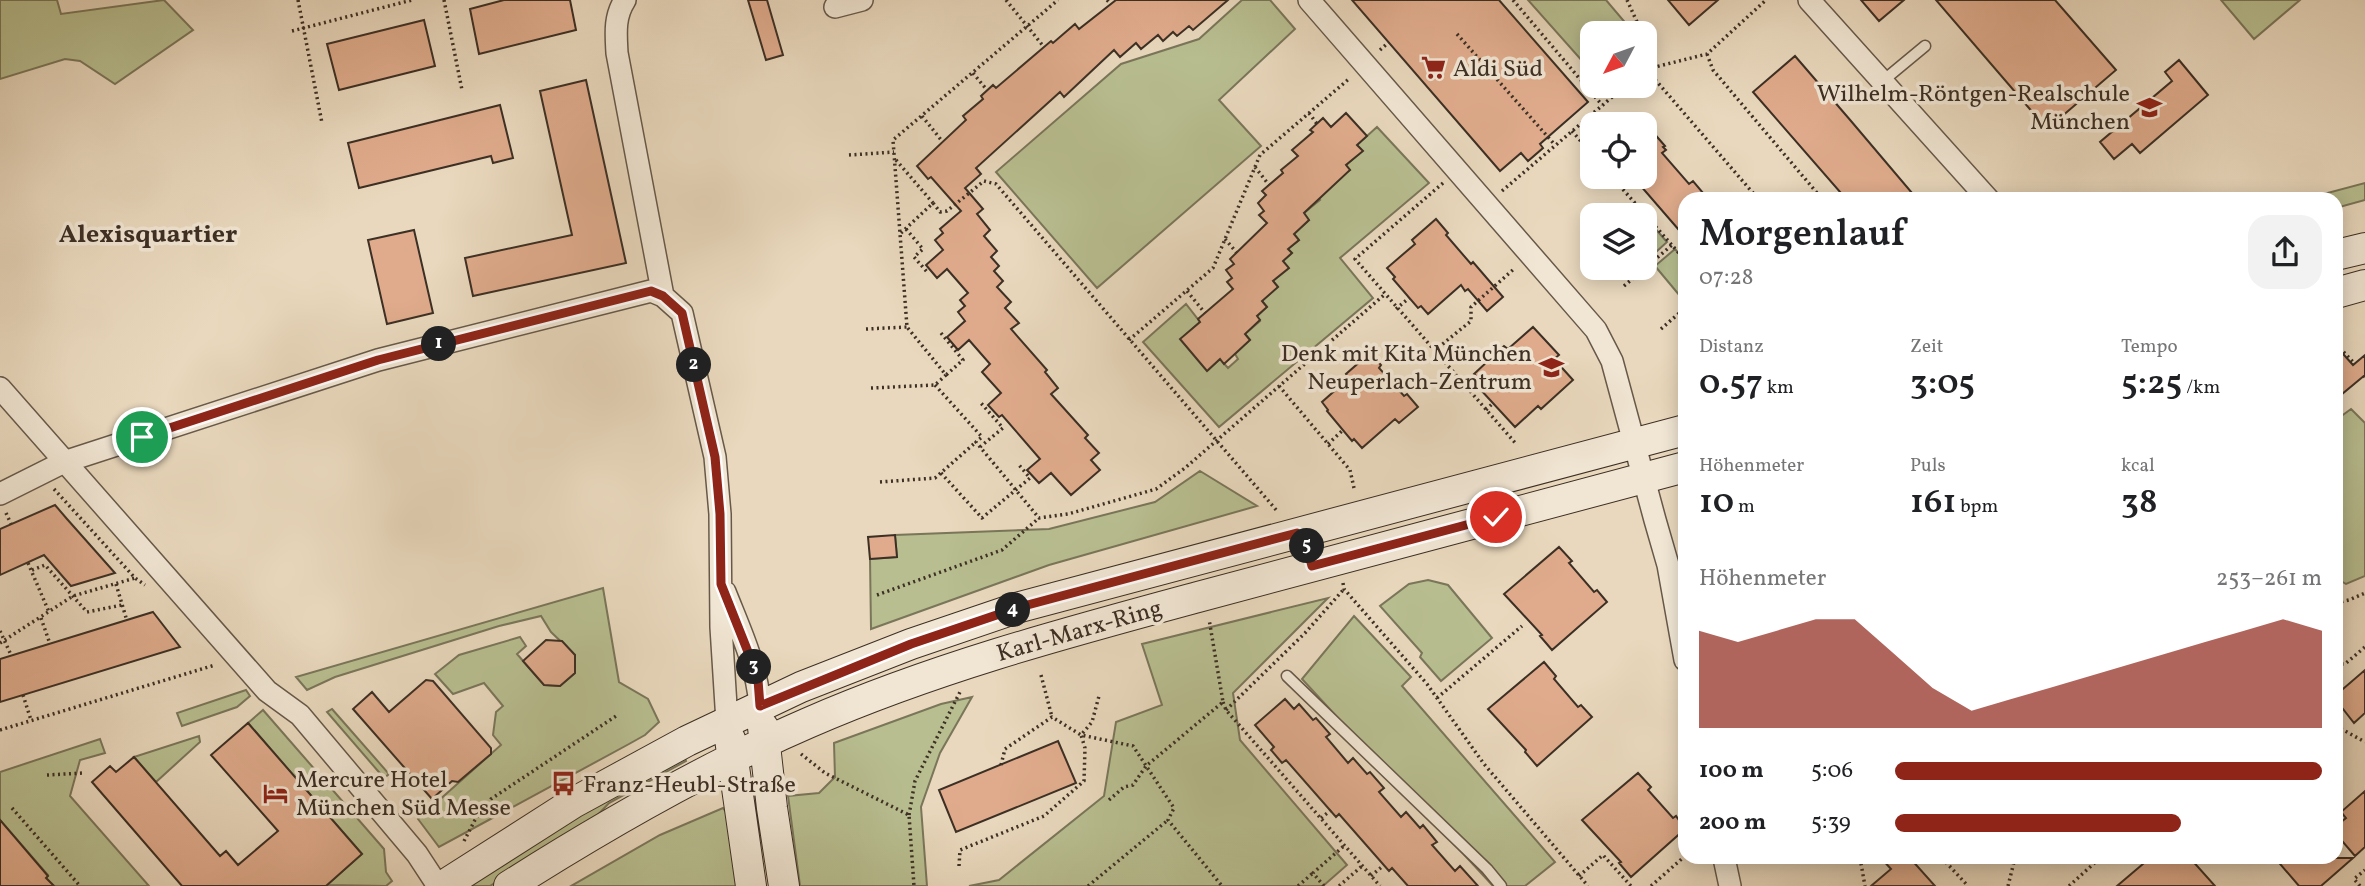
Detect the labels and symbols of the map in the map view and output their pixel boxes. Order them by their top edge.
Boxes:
north arrow [1580,21,1657,98]
place label: Aldi Süd [1453,53,1543,87]
supermarket icon: Aldi Süd [1419,54,1447,82]
place label: Wilhelm-Röntgen-Realschule München [1817,78,2130,140]
school or university icon: Wilhelm-Röntgen-Realschule München [2136,93,2164,121]
district label: Alexisquartier [59,217,237,253]
pin: 1 [422,326,457,362]
place label: Denk mit Kita München Neuperlach-Zentrum [1281,338,1532,400]
pin: 2 [676,348,712,382]
school or university icon: Denk mit Kita München Neuperlach-Zentrum [1538,353,1566,381]
pin [112,407,172,467]
pin [1466,487,1526,547]
pin: 5 [1290,528,1324,564]
street label: Karl-Marx-Ring [993,592,1166,672]
pin: 4 [996,592,1030,628]
pin: 3 [736,650,772,684]
place label: Mercure Hotel München Süd Messe [296,764,511,826]
place label: Franz-Heubl-Straße [583,769,796,803]
bus stop icon: Franz-Heubl-Straße [549,770,577,798]
hotel icon: Mercure Hotel München Süd Messe [262,779,290,807]

